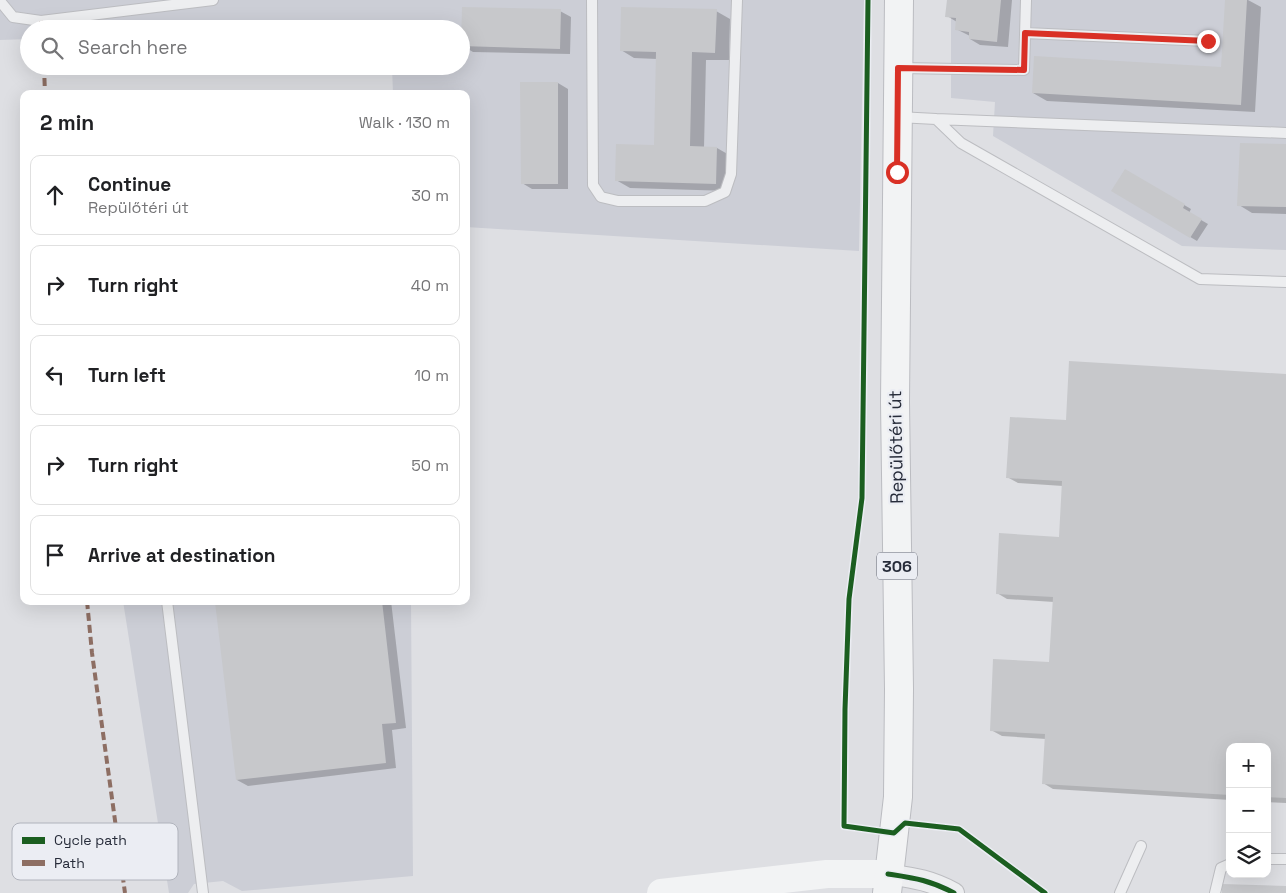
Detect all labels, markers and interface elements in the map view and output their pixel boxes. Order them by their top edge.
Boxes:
search box [20,20,470,75]
route end [1197,30,1220,53]
icon: search [38,34,66,62]
text: Search here [78,35,188,60]
text: 2 min [40,109,94,136]
text: Walk · 130 m [359,112,450,133]
route start [886,161,909,184]
text: Continue [88,172,171,197]
icon: ahead [41,181,69,209]
text: 30 m [411,185,449,206]
text: Repülőtéri út [88,197,189,218]
icon: right [41,271,69,299]
text: Turn right [88,273,178,298]
text: 40 m [411,275,449,296]
icon: left [41,361,69,389]
text: Turn left [88,363,166,388]
text: 10 m [414,365,449,386]
street label: Repülőtéri út [883,390,908,504]
icon: right [41,451,69,479]
text: Turn right [88,453,178,478]
text: 50 m [411,455,449,476]
icon: arrive [41,541,69,569]
text: Arrive at destination [88,543,276,568]
road number: 306 [877,552,917,580]
map controls [1226,743,1271,878]
button: + [1226,743,1271,788]
button: − [1226,788,1271,833]
legend [12,823,178,880]
text: Cycle path [54,831,127,849]
button: layers [1226,833,1271,878]
text: Path [54,854,85,872]

